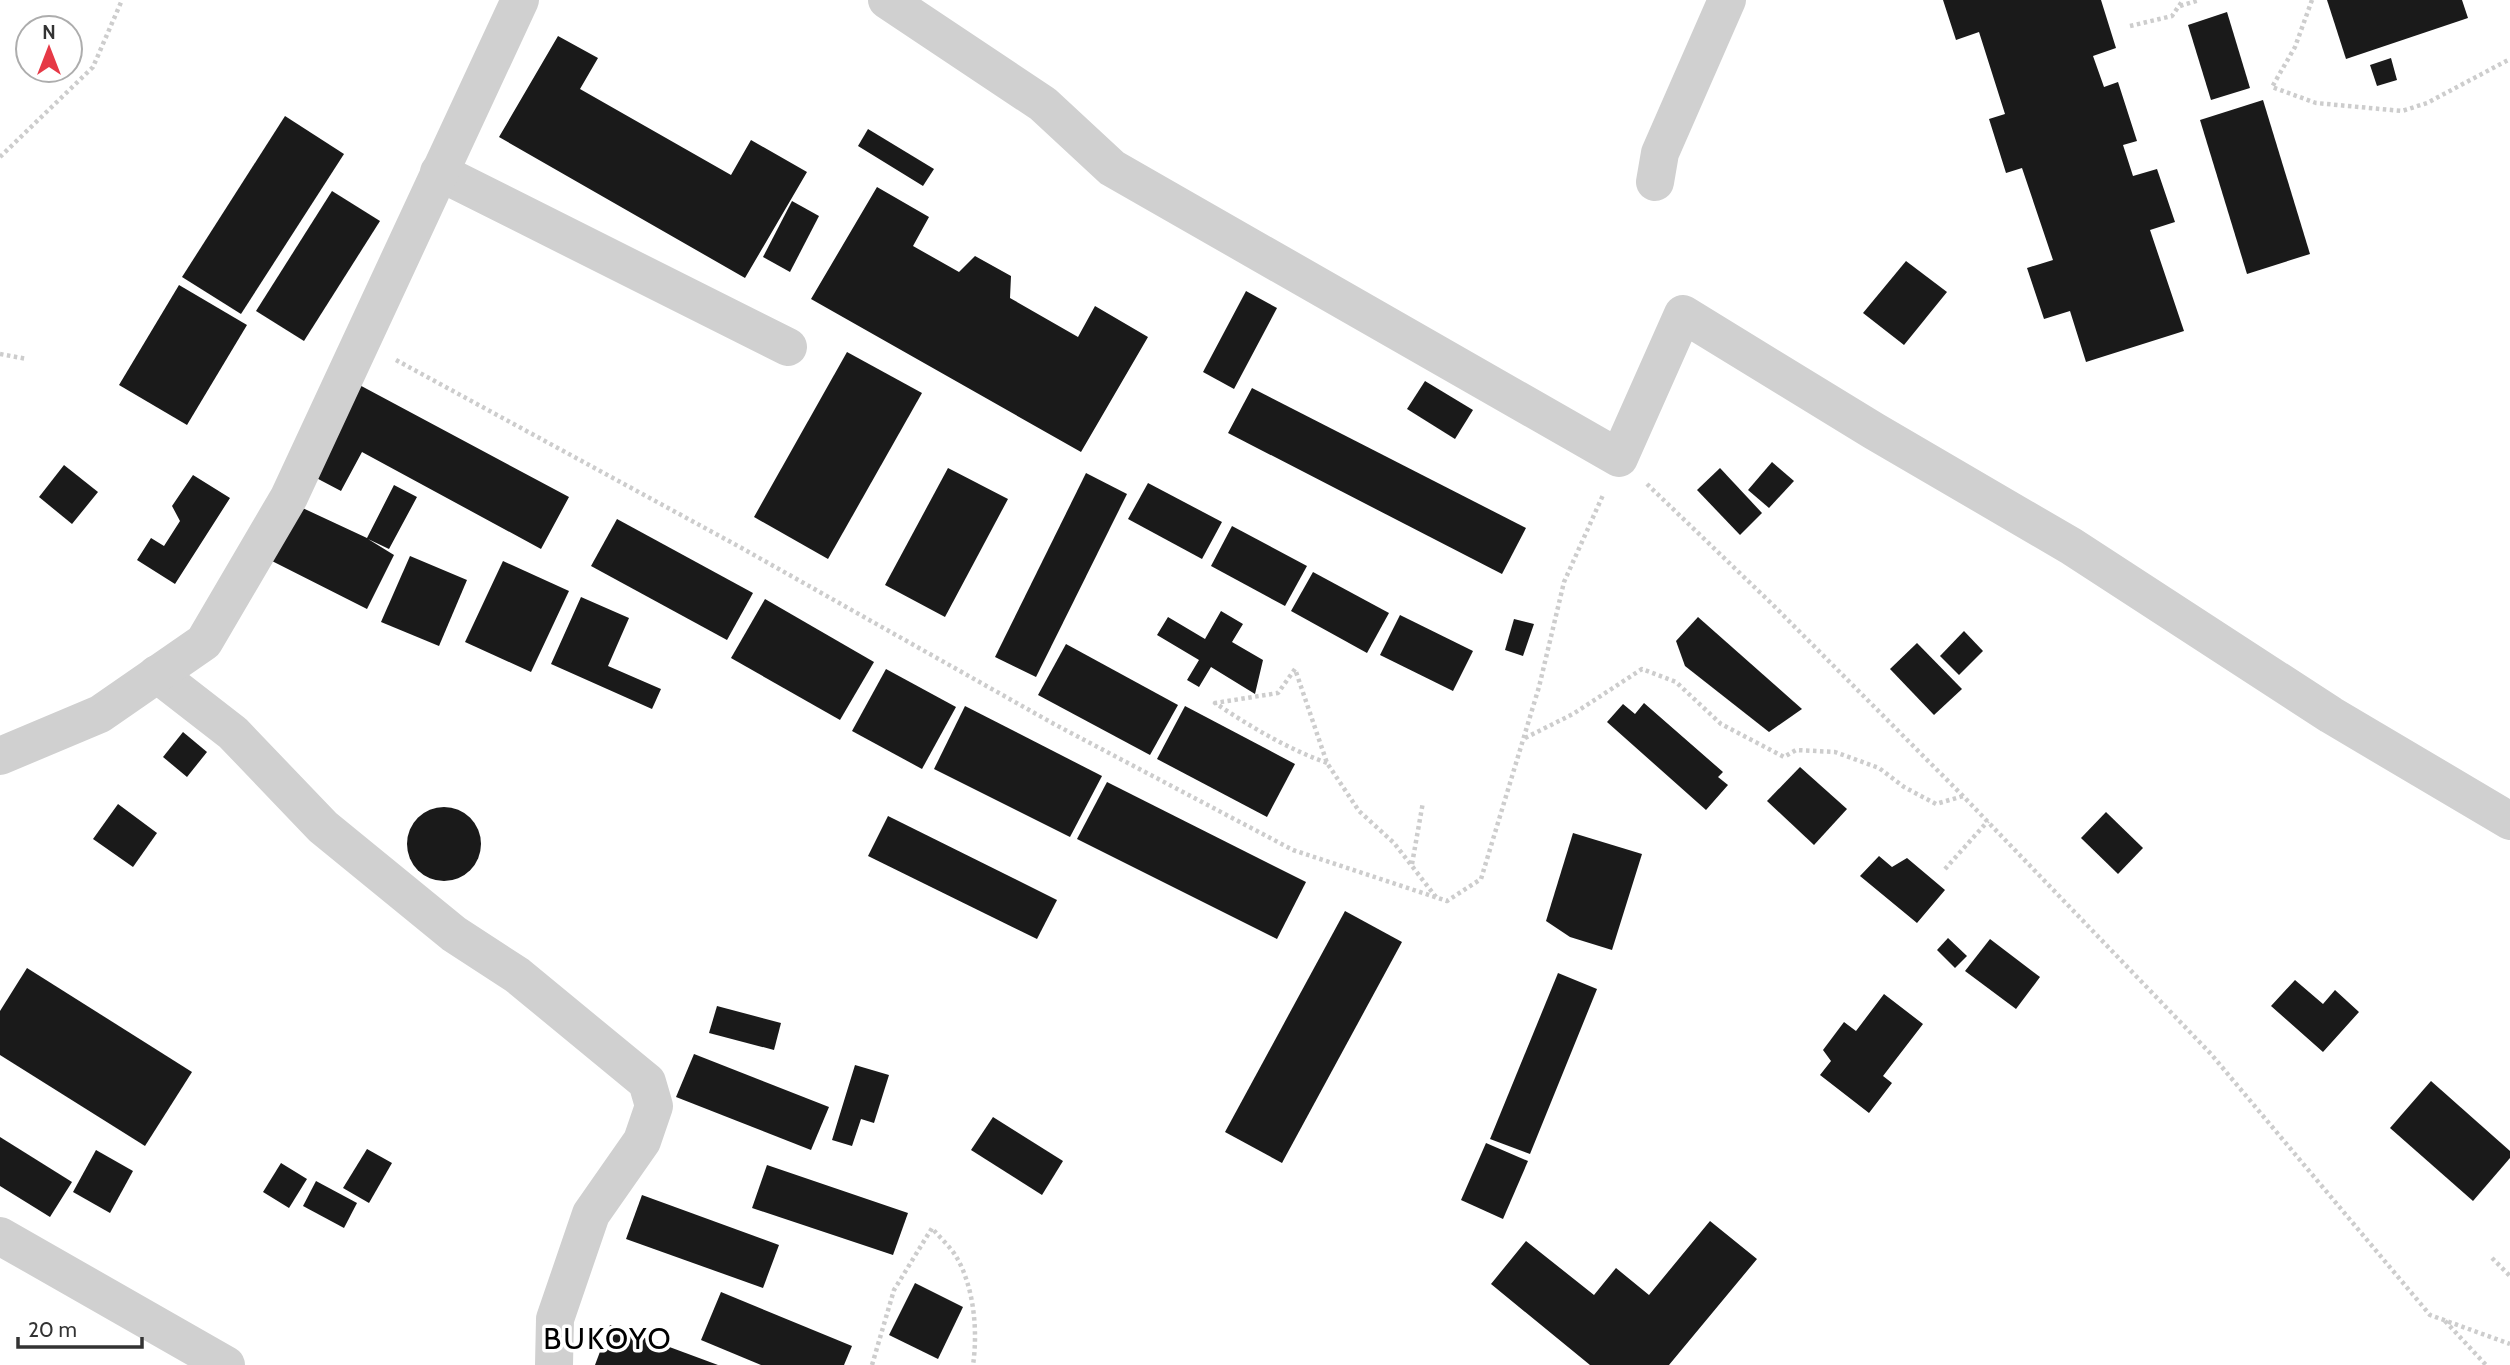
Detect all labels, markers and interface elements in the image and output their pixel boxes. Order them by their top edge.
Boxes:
north arrow [14,14,84,84]
text: N [42,21,56,44]
scale bar [18,1306,142,1350]
text: 20 m [28,1317,77,1342]
district label: BUKOYO [543,1320,673,1357]

